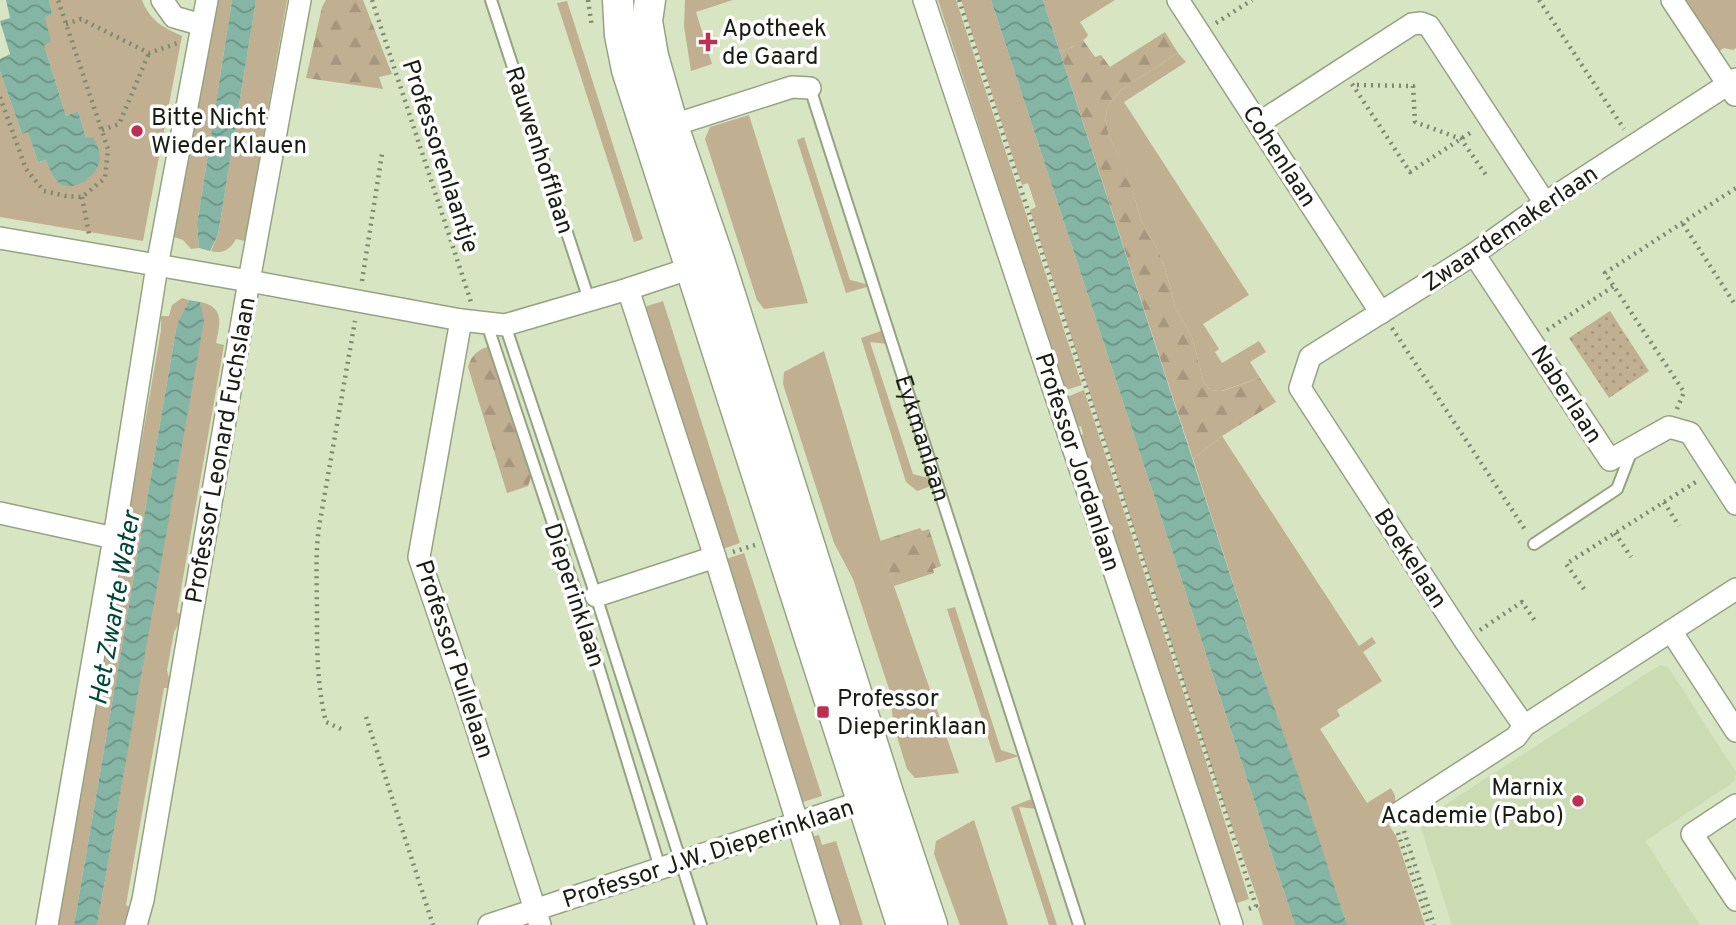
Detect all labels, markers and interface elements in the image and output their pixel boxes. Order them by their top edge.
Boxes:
place label: Apotheek de Gaard [722,15,827,73]
marker: Apotheek de Gaard [700,34,716,50]
street label: Professorenlaantje [394,56,484,257]
street label: Rauwenhofflaan [497,63,579,238]
street label: Cohenlaan [1234,101,1322,214]
place label: Bitte Nicht Wieder Klauen [151,104,307,162]
marker: Bitte Nicht Wieder Klauen [129,123,145,139]
street label: Zwaardemakerlaan [1418,160,1605,299]
street label: Professor Leonard Fuchslaan [180,295,264,606]
street label: Naberlaan [1523,341,1608,450]
street label: Professor Jordanlaan [1027,349,1126,576]
street label: Eykmanlaan [886,372,955,506]
street label: Boekelaan [1366,504,1453,615]
water label: Het Zwarte Water [83,507,150,708]
street label: Dieperinklaan [536,520,611,671]
street label: Professor Pullelaan [407,557,499,763]
place label: Professor Dieperinklaan [837,685,987,743]
marker: Professor Dieperinklaan [815,704,831,720]
place label: Marnix Academie (Pabo) [1381,774,1564,832]
marker: Marnix Academie (Pabo) [1570,793,1586,809]
street label: Professor J.W. Dieperinklaan [559,794,858,916]

